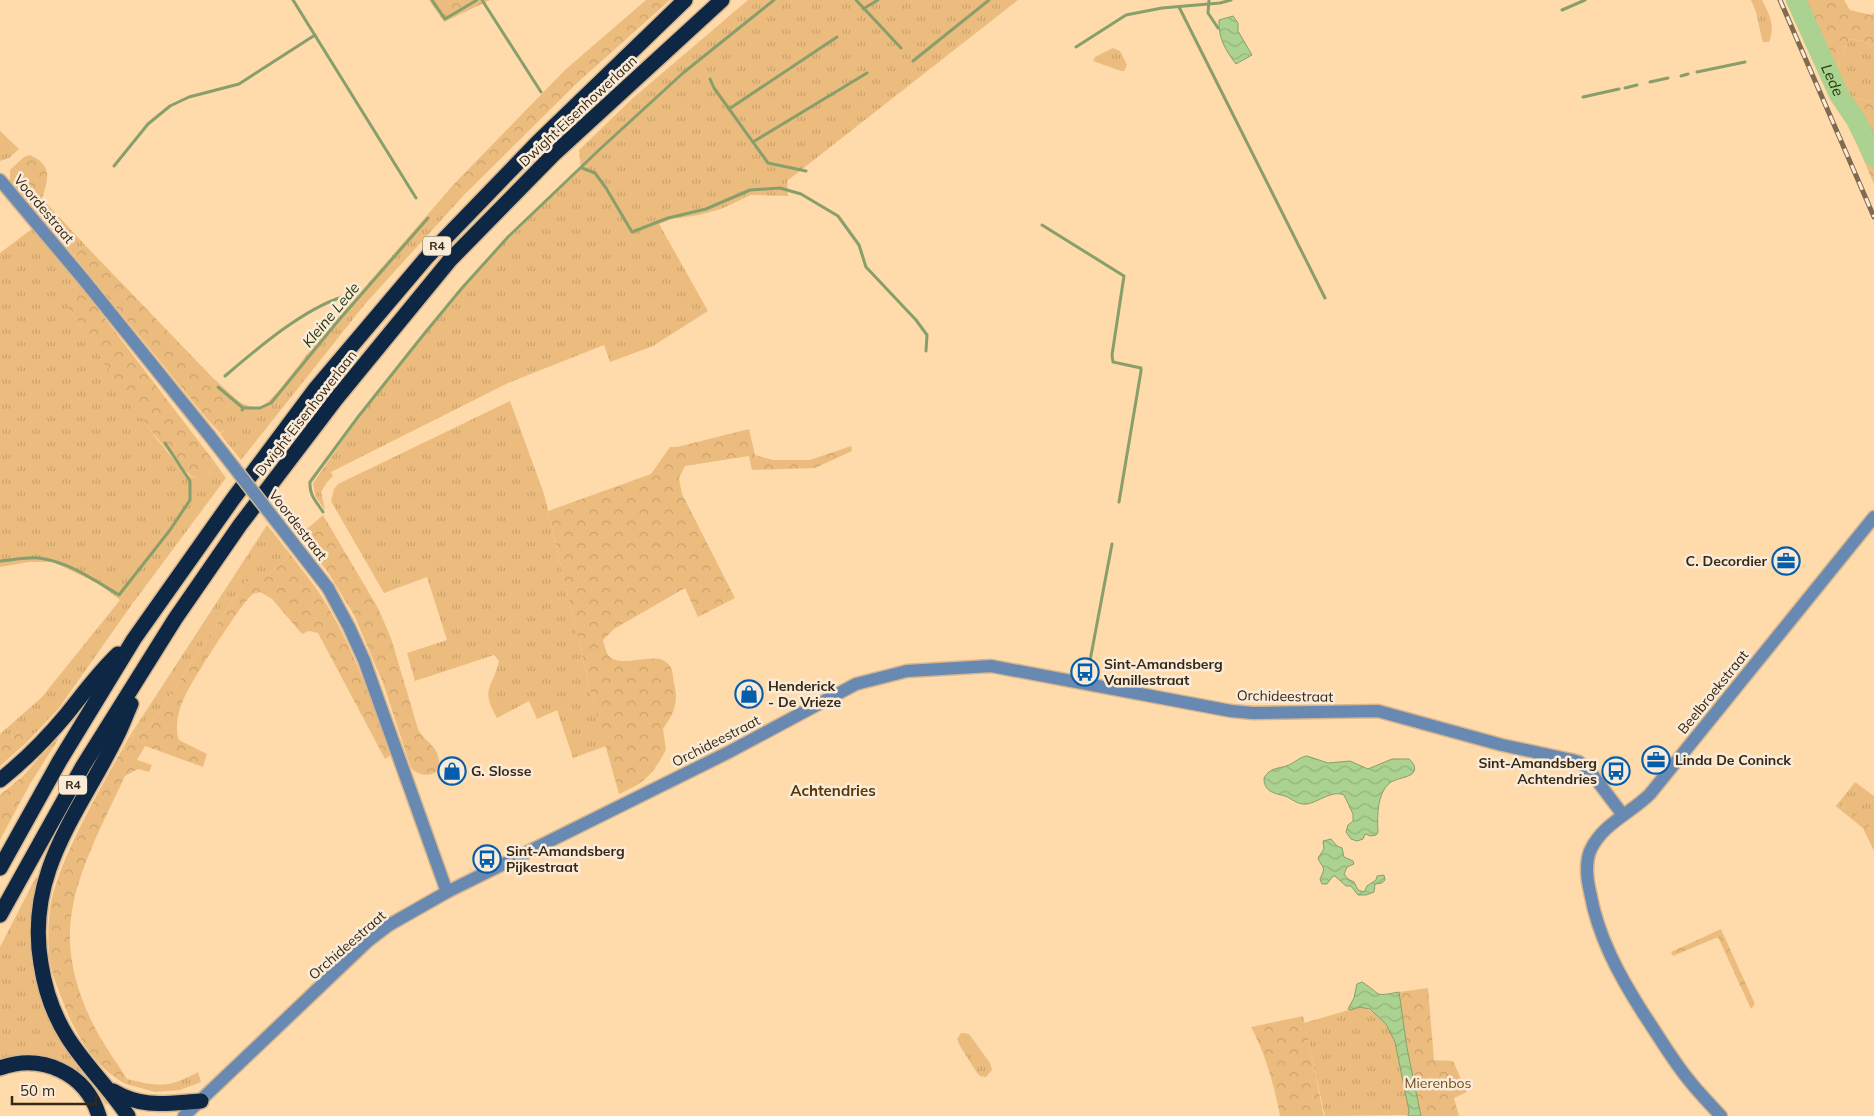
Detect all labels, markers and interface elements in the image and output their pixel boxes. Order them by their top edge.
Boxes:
street label: Dwight Eisenhowerlaan [515,52,641,170]
water label: Lede [1817,61,1848,99]
street label: Voordestraat [10,171,78,247]
road number: R4 [423,237,451,256]
water label: Kleine Lede [298,278,363,351]
street label: Dwight Eisenhowerlaan [251,347,361,479]
street label: Voordestraat [265,486,331,564]
office icon: C. Decordier [1771,546,1801,576]
place label: C. Decordier [1686,552,1767,570]
street label: Beelbroekstraat [1674,646,1752,738]
place label: Sint-Amandsberg Vanillestraat [1103,655,1223,689]
bus stop icon: Sint-Amandsberg Vanillestraat [1070,657,1100,687]
place label: Henderick - De Vrieze [768,677,841,711]
shop icon: Henderick - De Vrieze [734,679,764,709]
street label: Orchideestraat [1237,686,1333,706]
street label: Orchideestraat [669,711,763,771]
office icon: Linda De Coninck [1641,745,1671,775]
place label: Linda De Coninck [1675,751,1791,769]
place label: Sint-Amandsberg Achtendries [1478,754,1597,788]
shop icon: G. Slosse [437,756,467,786]
bus stop icon: Sint-Amandsberg Achtendries [1601,756,1631,786]
place label: G. Slosse [471,762,532,780]
road number: R4 [59,776,87,794]
district label: Achtendries [790,781,876,800]
place label: Sint-Amandsberg Pijkestraat [506,842,625,876]
bus stop icon: Sint-Amandsberg Pijkestraat [472,844,502,874]
street label: Orchideestraat [305,907,389,983]
scale bar [12,1074,96,1106]
park label: Mierenbos [1404,1074,1472,1092]
text: 50 m [20,1081,55,1100]

